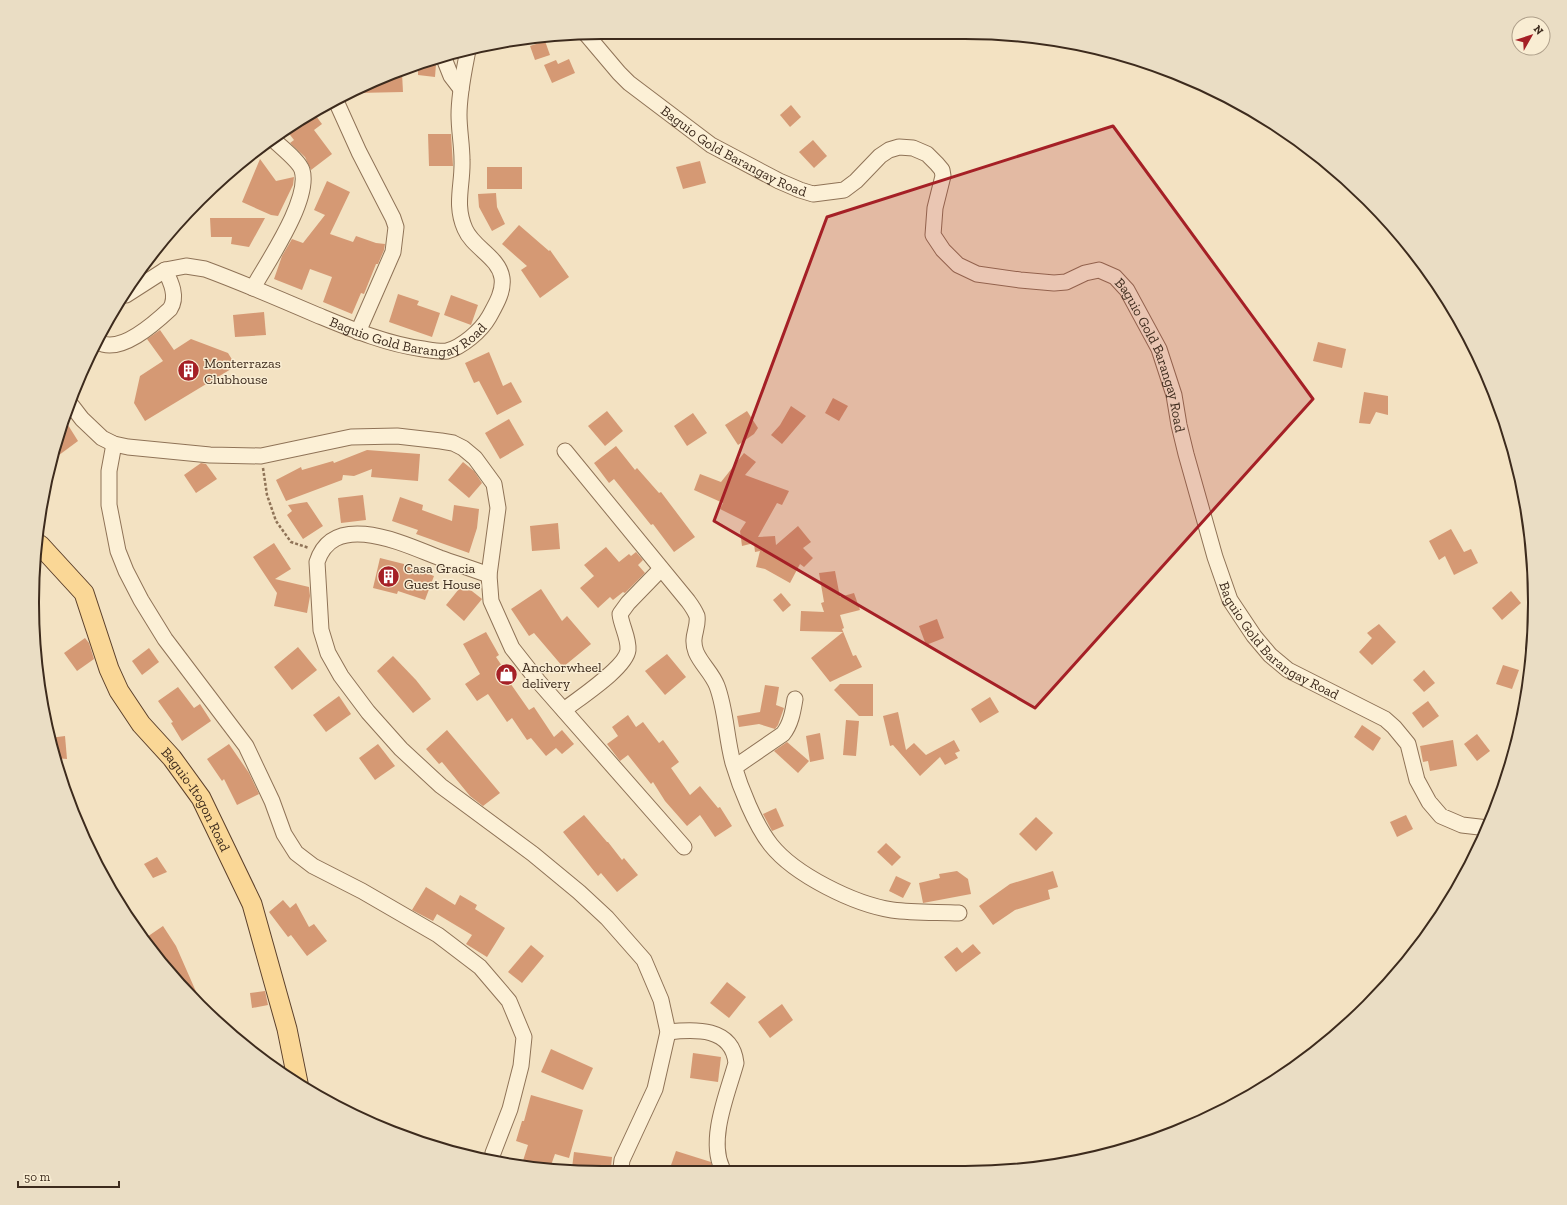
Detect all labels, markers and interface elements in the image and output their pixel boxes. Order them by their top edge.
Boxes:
north arrow [1511,16,1551,56]
text: N [1531,23,1546,38]
street label: Baguio Gold Barangay Road [658,102,809,200]
street label: Baguio Gold Barangay Road [1111,274,1189,434]
street label: Baguio Gold Barangay Road [323,310,489,326]
text: Baguio Gold Barangay Road [327,313,490,360]
place label: Monterrazas Clubhouse [204,355,281,388]
building icon: Monterrazas Clubhouse [175,358,201,384]
place label: Casa Gracia Guest House [404,560,481,593]
building icon: Casa Gracia Guest House [375,563,401,589]
street label: Baguio Gold Barangay Road [1216,579,1342,703]
place label: Anchorwheel delivery [522,659,602,692]
shop icon: Anchorwheel delivery [493,662,519,688]
street label: Baguio-Itogon Road [158,744,234,855]
scale bar [18,1163,119,1189]
text: 50 m [24,1170,51,1184]

